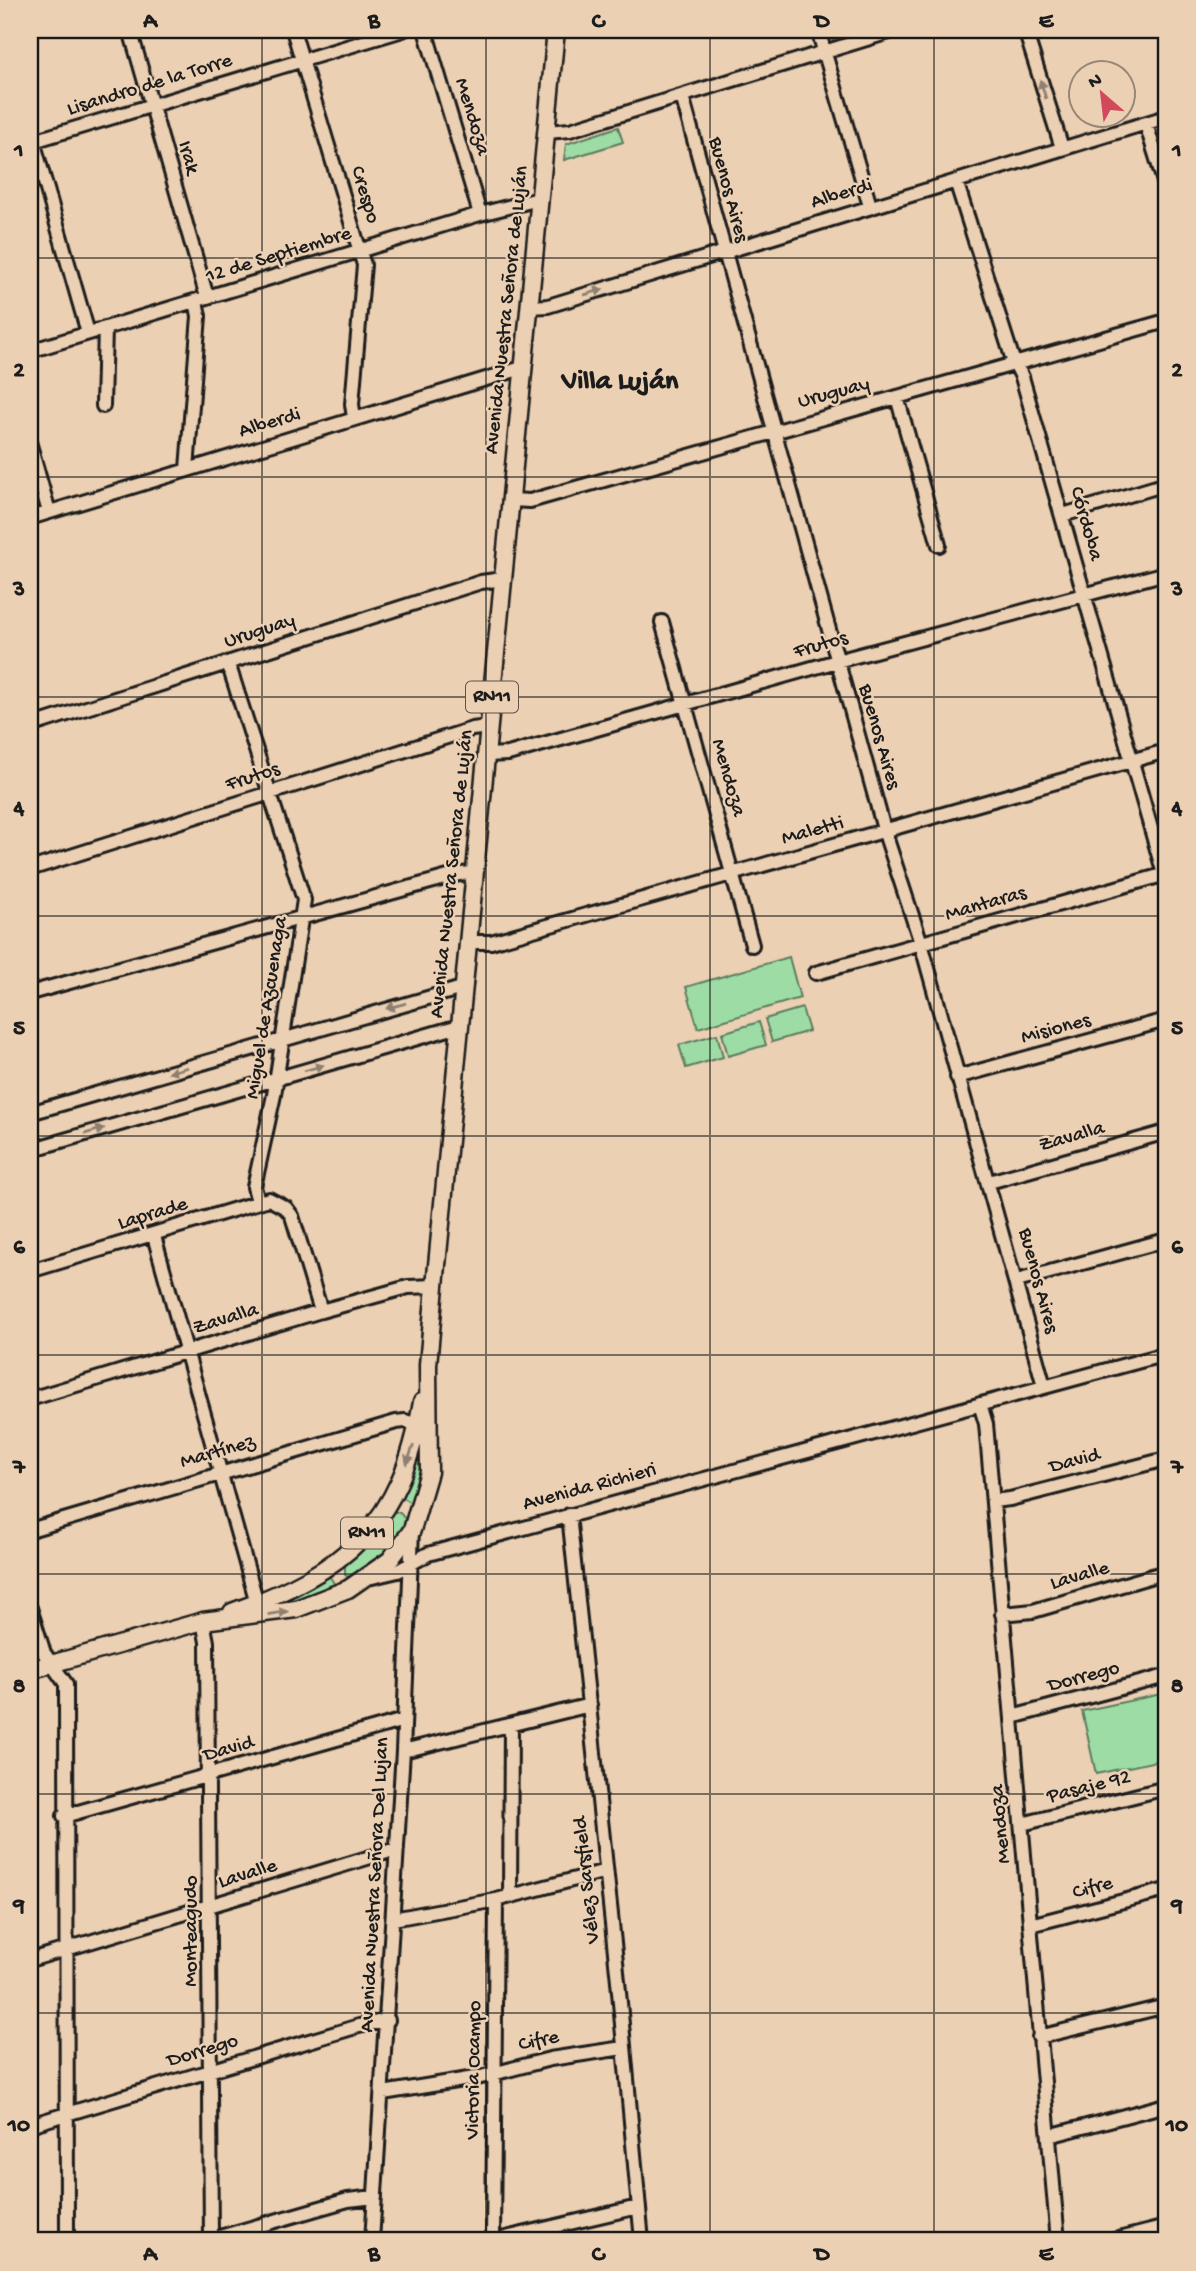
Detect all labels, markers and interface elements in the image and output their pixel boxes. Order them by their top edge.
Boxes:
text: A [142,9,158,36]
text: B [367,9,381,36]
text: C [592,9,607,36]
text: D [813,9,831,36]
text: E [1039,9,1055,36]
street label: Lisandro de la Torre [64,49,237,123]
north arrow [1066,60,1136,130]
text: N [1085,69,1107,95]
street label: Mendoza [447,75,495,160]
one-way arrow [1038,78,1048,99]
street label: Buenos Aires [701,134,753,247]
text: 1 [13,138,24,165]
street label: Irak [170,138,204,180]
text: 1 [1171,138,1182,165]
street label: Crespo [343,163,385,227]
street label: Avenida Nuestra Señora de Luján [480,165,536,455]
street label: Alberdi [808,174,876,216]
street label: 12 de Septiembre [202,222,356,290]
one-way arrow [584,287,605,297]
text: 2 [13,358,25,385]
text: 2 [1171,358,1183,385]
district label: Villa Luján [560,366,679,399]
street label: Uruguay [795,372,873,416]
street label: Alberdi [236,403,304,445]
street label: Córdoba [1063,484,1108,565]
text: 3 [12,577,25,604]
text: 3 [1170,577,1183,604]
street label: Uruguay [221,609,299,655]
street label: Frutos [790,626,852,666]
street label: Buenos Aires [851,681,905,794]
road number: RN11 [466,682,518,712]
street label: Avenida Nuestra Señora de Luján [425,729,481,1019]
street label: Mendoza [704,736,750,821]
street label: Frutos [222,757,284,799]
text: 4 [13,796,25,823]
text: 4 [1171,796,1183,823]
street label: Maletti [779,812,847,852]
street label: Mantaras [943,881,1031,928]
street label: Miguel de Azcuenaga [241,914,295,1101]
one-way arrow [386,1002,407,1012]
street label: Misiones [1019,1008,1095,1051]
text: 5 [13,1016,25,1043]
text: 5 [1171,1016,1183,1043]
one-way arrow [303,1062,325,1073]
one-way arrow [167,1065,188,1075]
street label: Zavalla [1036,1116,1109,1159]
one-way arrow [85,1126,106,1136]
street label: Laprade [115,1192,192,1237]
street label: Buenos Aires [1011,1225,1063,1338]
text: 6 [13,1235,26,1262]
text: 6 [1171,1235,1184,1262]
street label: Zavalla [190,1298,263,1342]
street label: Martínez [178,1430,259,1476]
street label: David [1045,1443,1105,1481]
one-way arrow [405,1445,416,1466]
text: 7 [12,1455,26,1482]
text: 7 [1170,1455,1184,1482]
street label: Avenida Richieri [520,1458,660,1518]
road number: RN11 [341,1518,393,1548]
street label: Lavalle [1048,1556,1114,1597]
one-way arrow [267,1607,289,1618]
street label: Dorrego [1044,1656,1123,1700]
text: 8 [13,1674,26,1701]
text: 8 [1171,1674,1184,1701]
street label: David [199,1730,259,1770]
street label: Avenida Nuestra Señora Del Lujan [356,1737,396,2033]
street label: Pasaje 92 [1044,1766,1133,1811]
street label: Mendoza [986,1782,1018,1865]
street label: Vélez Sarsfield [569,1814,607,1946]
street label: Lavalle [215,1854,282,1896]
street label: Cifre [1070,1871,1117,1906]
street label: Monteagudo [180,1875,205,1987]
text: 9 [12,1893,25,1920]
text: 9 [1170,1893,1183,1920]
street label: Victoria Ocampo [461,2000,489,2141]
street label: Cifre [517,2025,563,2058]
street label: Dorrego [162,2029,242,2075]
text: 10 [7,2113,30,2140]
text: 10 [1165,2113,1188,2140]
text: A [142,2242,158,2269]
text: B [367,2242,381,2269]
text: C [592,2242,607,2269]
text: D [813,2242,831,2269]
text: E [1039,2242,1055,2269]

